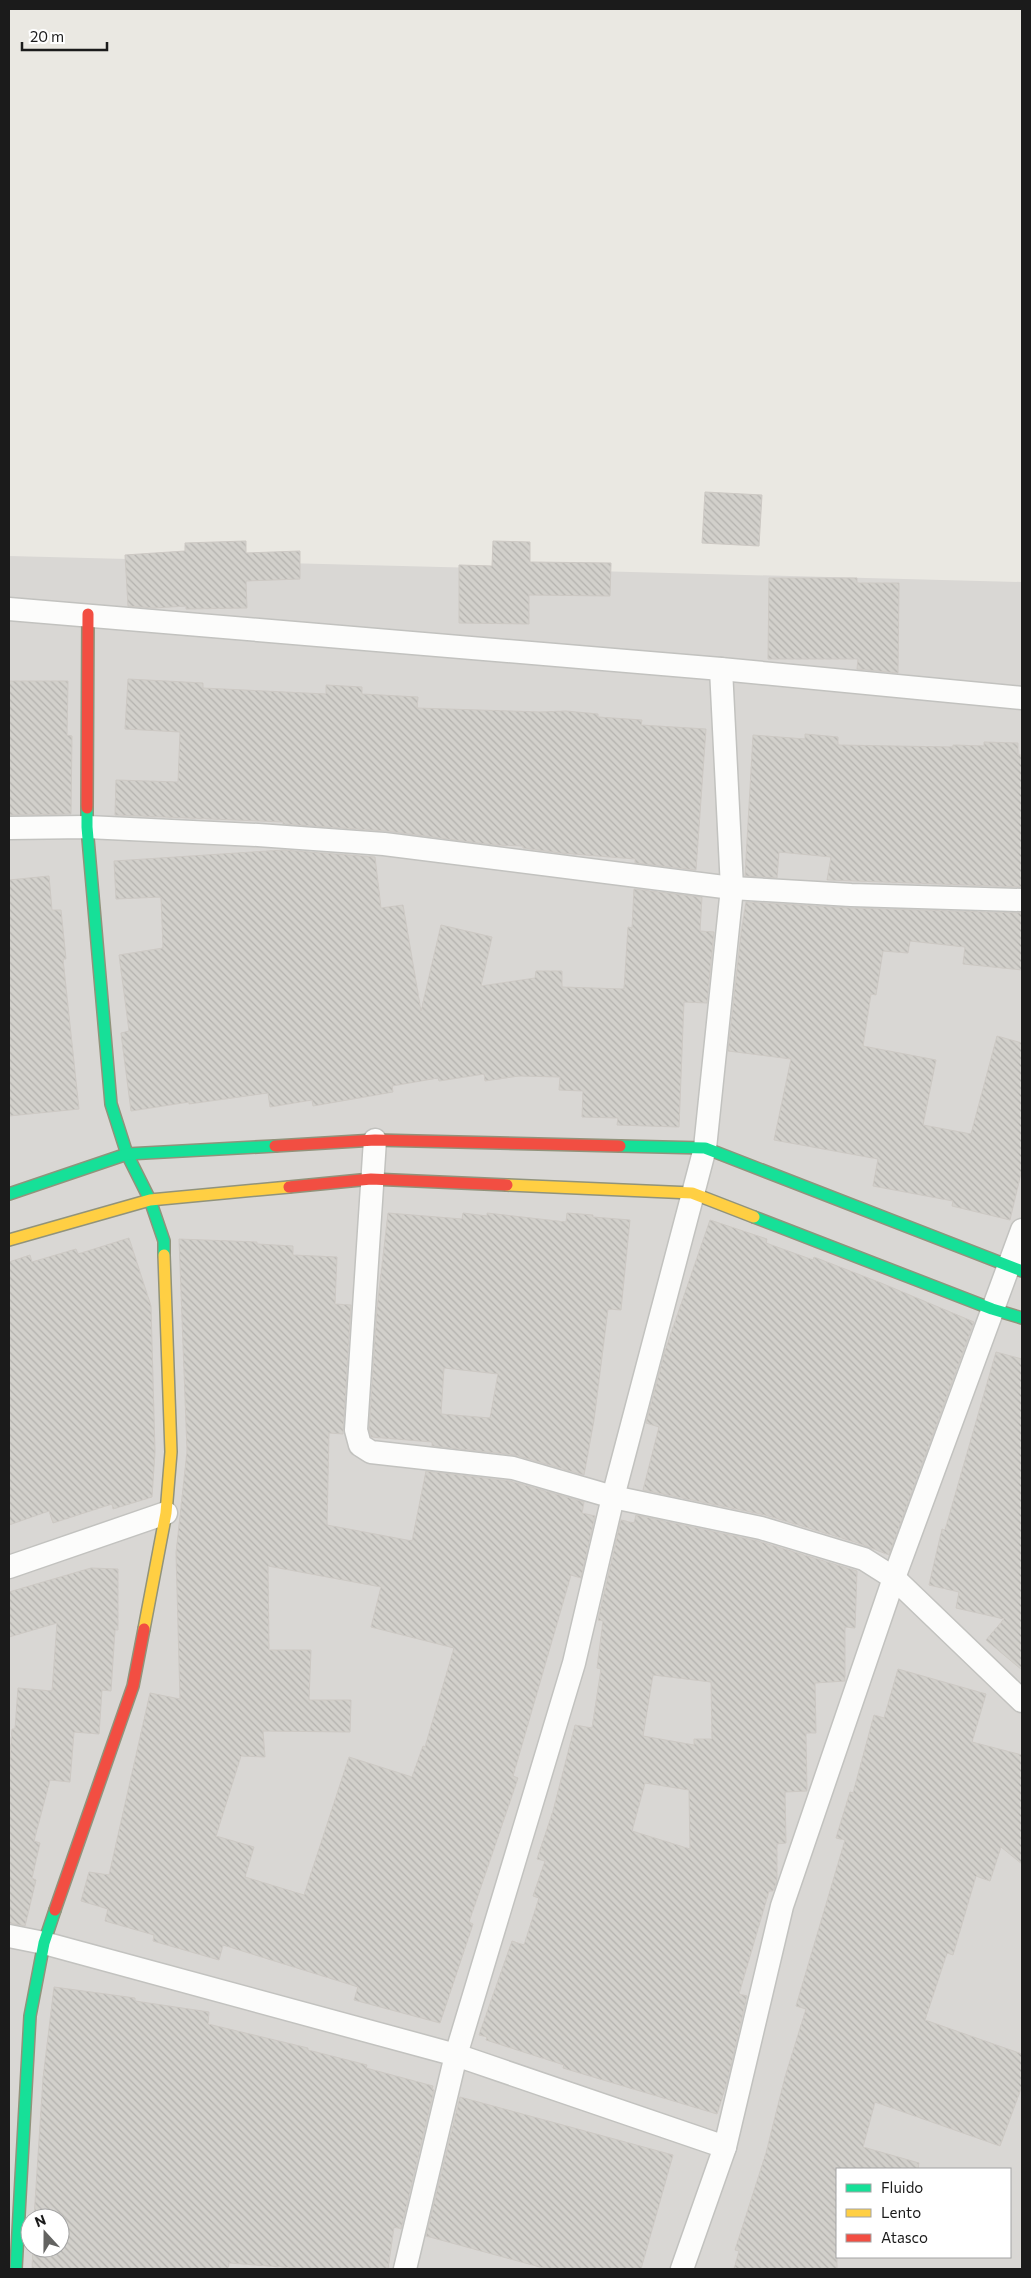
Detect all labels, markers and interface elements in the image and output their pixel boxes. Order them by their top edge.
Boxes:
scale bar [22,20,108,52]
text: 20 m [30,27,64,45]
legend [836,2168,1011,2258]
text: Fluido [881,2178,923,2196]
text: Lento [881,2203,921,2221]
north arrow [20,2208,70,2258]
text: N [32,2211,48,2230]
text: Atasco [881,2228,928,2246]

